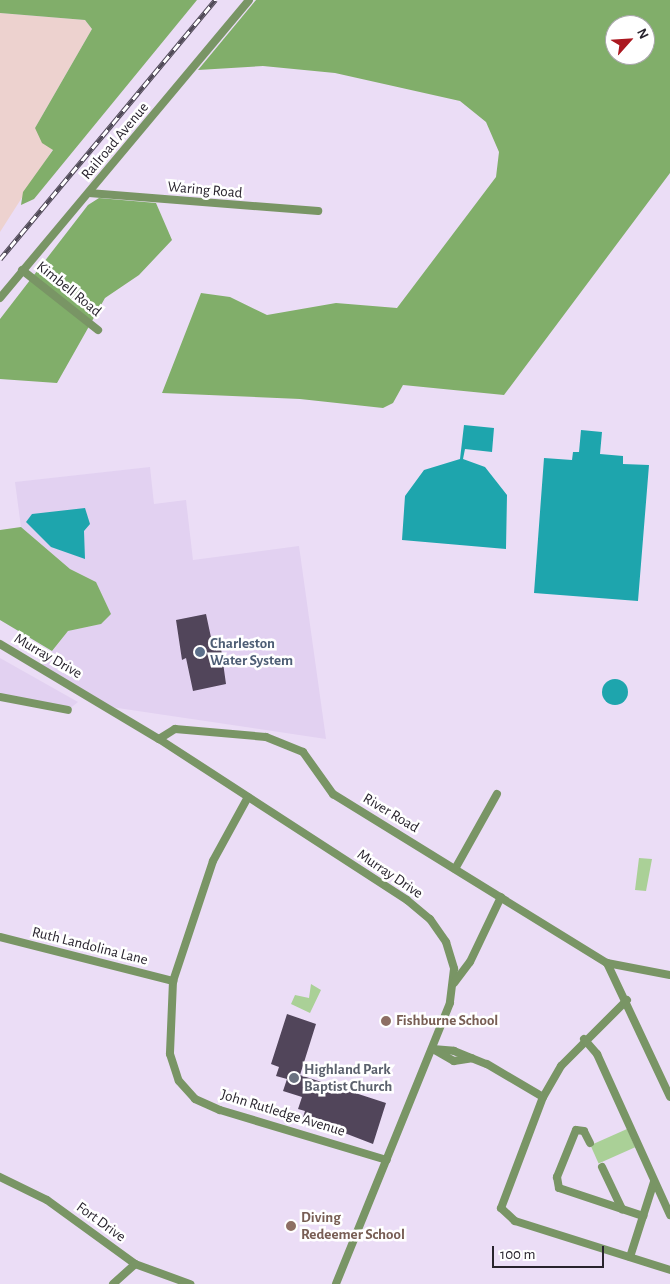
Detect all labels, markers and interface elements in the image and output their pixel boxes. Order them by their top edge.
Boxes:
north arrow [605,15,655,65]
text: N [634,26,651,41]
street label: Railroad Avenue [77,99,153,183]
street label: Waring Road [167,178,243,202]
street label: Kimbell Road [33,257,105,321]
street label: Murray Drive [11,629,85,683]
place label: Charleston Water System [210,634,293,669]
marker: Charleston Water System [194,646,206,658]
street label: River Road [360,789,422,837]
street label: Murray Drive [354,845,426,903]
street label: Ruth Landolina Lane [30,923,150,969]
place label: Fishburne School [396,1012,498,1030]
marker: Fishburne School [380,1015,392,1027]
place label: Highland Park Baptist Church [304,1060,392,1095]
marker: Highland Park Baptist Church [288,1072,300,1084]
street label: John Rutledge Avenue [219,1086,347,1140]
street label: Fort Drive [73,1198,129,1246]
place label: Diving Redeemer School [301,1208,405,1243]
marker: Diving Redeemer School [285,1220,297,1232]
scale bar [495,1236,608,1268]
text: 100 m [500,1247,535,1262]

